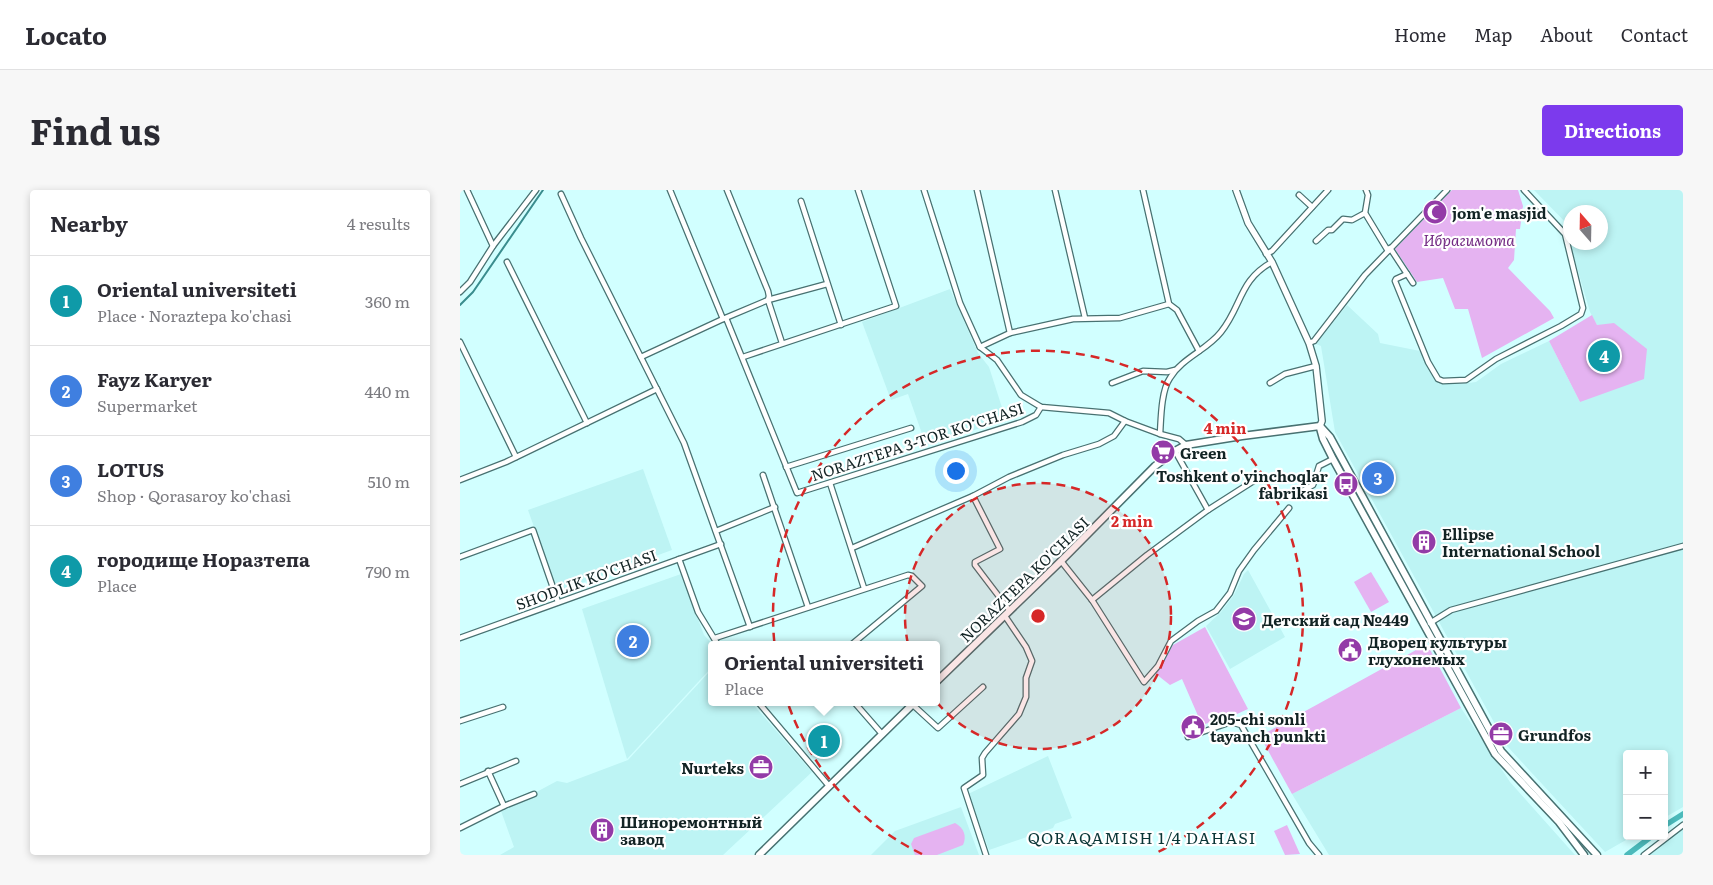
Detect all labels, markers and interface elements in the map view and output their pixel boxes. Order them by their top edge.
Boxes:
text: Locato [25,17,107,52]
text: Home [1394,21,1446,48]
text: Map [1474,21,1512,48]
text: About [1540,21,1593,48]
text: Contact [1621,21,1688,48]
text: Find us [30,104,160,156]
button: Directions [1542,105,1683,156]
mosque icon: jom'e masjid [1422,199,1448,225]
place label: jom'e masjid [1452,201,1547,224]
north arrow [1563,205,1608,250]
text: Nearby [50,207,128,238]
text: 4 results [347,211,410,235]
park label: Ибрагимота [1423,228,1515,251]
text: Oriental universiteti [97,275,297,303]
text: 1 [63,289,69,313]
text: 360 m [365,289,410,313]
text: Place · Noraztepa ko'chasi [97,303,292,327]
pin: 4 [1588,337,1620,375]
text: Fayz Karyer [97,365,212,393]
text: 2 [62,379,70,403]
text: 440 m [364,379,410,403]
text: Supermarket [97,393,197,417]
street label: NORAZTEPA 3-TOR KO‘CHASI [808,396,1026,486]
text: 4 min [1204,416,1247,439]
supermarket icon: Green [1150,439,1176,465]
place label: Green [1180,441,1227,464]
text: LOTUS [97,455,164,483]
your location [943,458,969,484]
pin: 3 [1362,459,1394,497]
place label: Toshkent o'yinchoqlar fabrikasi [1156,464,1329,504]
text: 3 [62,469,70,493]
text: 510 m [367,469,410,493]
bus stop icon: Toshkent o'yinchoqlar fabrikasi [1333,471,1359,497]
text: Shop · Qorasaroy ko'chasi [97,483,291,507]
text: 2 min [1111,509,1154,532]
street label: NORAZTEPA KO'CHASI [954,511,1094,647]
place label: Ellipse International School [1442,522,1601,562]
building icon: Ellipse International School [1411,529,1437,555]
street label: SHODLIK KO'CHASI [512,543,660,615]
text: городище Норазтепа [97,545,310,573]
text: 4 [61,559,71,583]
text: 790 m [366,559,410,583]
text: Place [97,573,137,597]
school or university icon: Детский сад №449 [1231,606,1257,632]
centre of rings [1029,607,1047,625]
place label: Детский сад №449 [1262,608,1409,631]
pin: 2 [617,622,649,660]
place label: Дворец культуры глухонемых [1368,630,1507,670]
public building icon: Дворец культуры глухонемых [1337,637,1363,663]
popup [708,641,940,706]
text: Oriental universiteti [724,648,924,676]
text: Place [724,676,764,700]
place label: 205-chi sonli tayanch punkti [1210,707,1326,747]
public building icon: 205-chi sonli tayanch punkti [1180,714,1206,740]
office icon: Grundfos [1488,721,1514,747]
pin: 1 [808,722,840,760]
place label: Grundfos [1518,723,1591,746]
map controls [1623,750,1668,840]
button: + [1623,750,1668,795]
office icon: Nurteks [748,754,774,780]
place label: Nurteks [681,756,745,779]
button: − [1623,795,1668,840]
place label: Шиноремонтный завод [620,810,762,850]
building icon: Шиноремонтный завод [589,817,615,843]
district label: QORAQAMISH 1/4 DAHASI [1028,825,1256,849]

